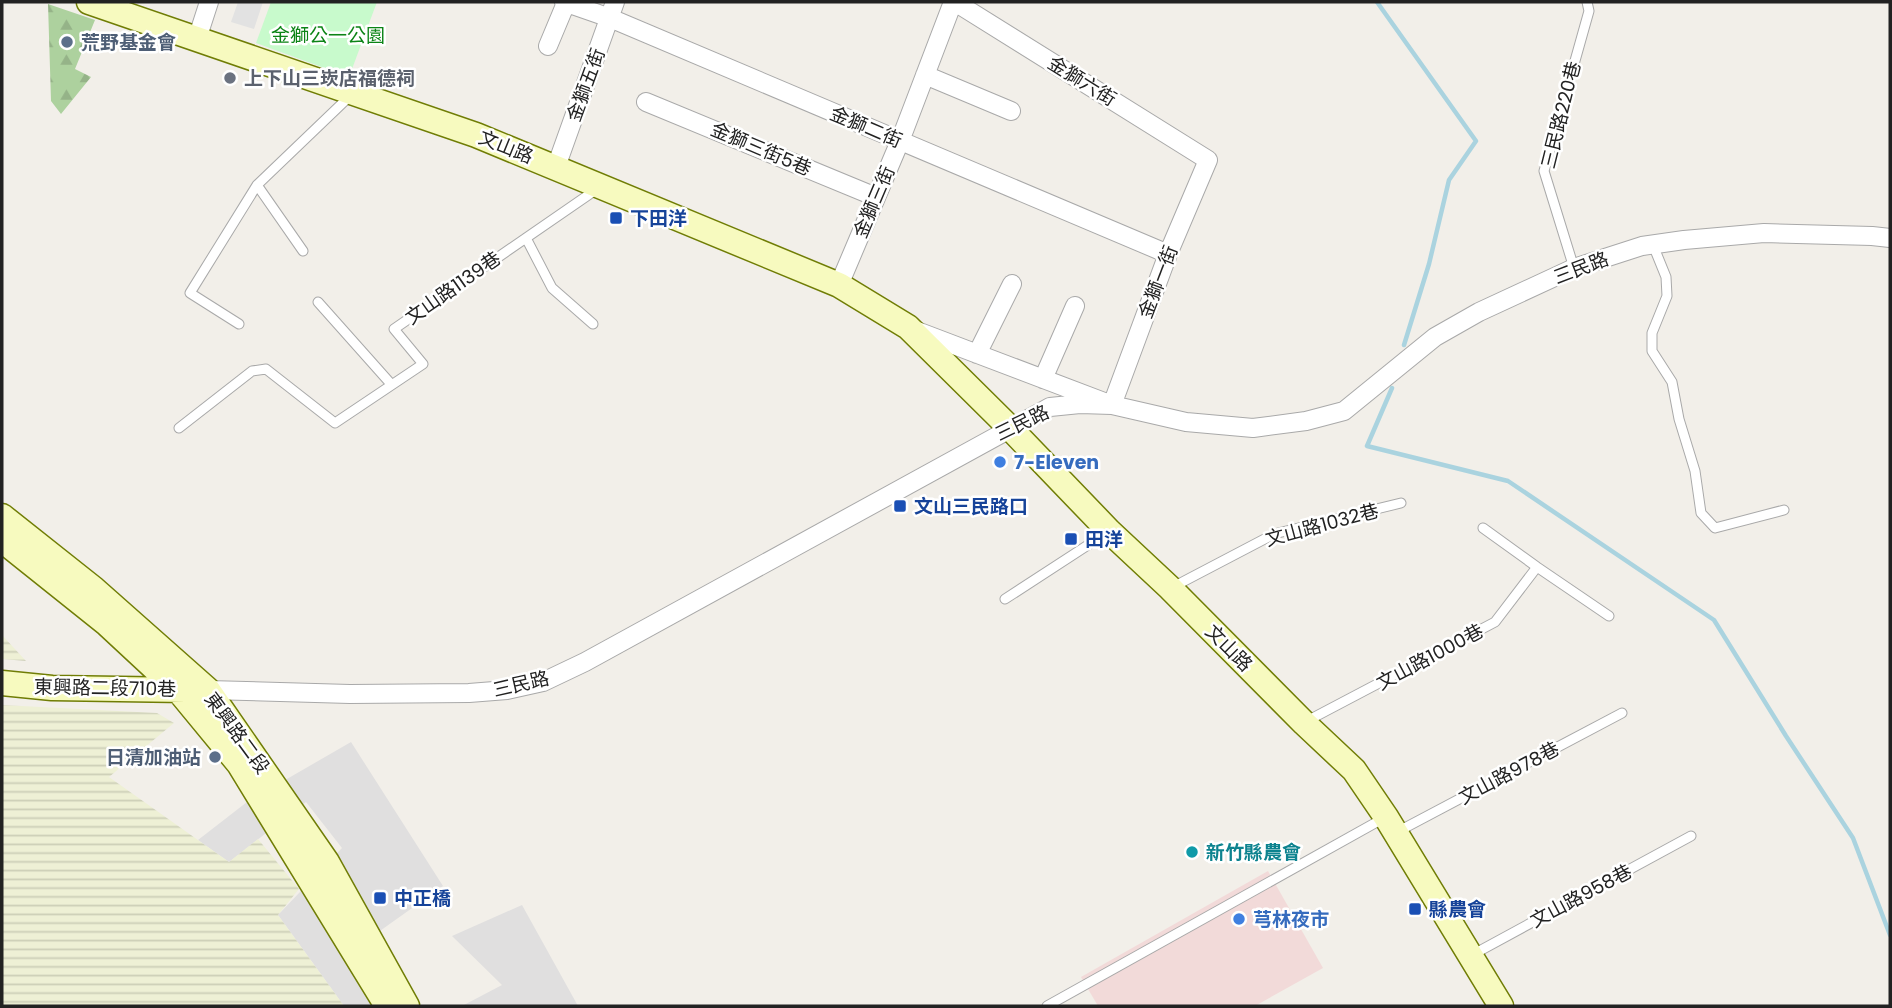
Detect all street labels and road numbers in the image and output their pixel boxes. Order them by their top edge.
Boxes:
street label: 金獅五街 [560,45,612,125]
street label: 金獅六街 [1043,49,1121,113]
street label: 三民路220巷 [1535,58,1587,172]
street label: 金獅二街 [826,100,906,154]
street label: 金獅三街5巷 [707,116,815,182]
street label: 文山路 [475,124,537,170]
street label: 金獅三街 [847,162,901,242]
street label: 金獅一街 [1132,242,1184,322]
street label: 文山路1139巷 [400,245,506,331]
street label: 三民路 [1550,245,1612,291]
street label: 三民路 [990,398,1054,448]
street label: 文山路1032巷 [1262,497,1382,553]
street label: 文山路1000巷 [1372,617,1488,697]
street label: 文山路 [1199,618,1259,678]
street label: 三民路 [490,664,552,704]
street label: 東興路二段710巷 [34,673,176,703]
street label: 東興路二段 [198,687,276,779]
street label: 文山路978巷 [1454,735,1564,811]
street label: 文山路958巷 [1525,858,1637,934]

